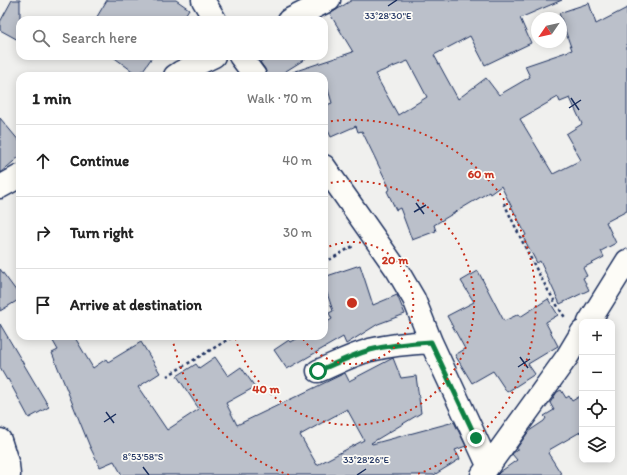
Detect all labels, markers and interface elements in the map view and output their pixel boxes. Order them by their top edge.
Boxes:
text: 33°28'30"E [364,9,412,22]
north arrow [531,12,567,48]
search box [16,16,328,60]
icon: search [30,27,52,49]
text: Search here [62,29,137,47]
text: 1 min [32,88,71,108]
text: Walk · 70 m [247,91,312,106]
icon: ahead [32,150,54,172]
text: Continue [70,152,129,170]
text: 40 m [282,153,312,168]
text: 60 m [468,167,495,181]
icon: right [32,222,54,244]
text: Turn right [70,224,134,242]
text: 30 m [283,225,312,240]
text: 20 m [382,253,409,267]
icon: arrive [32,294,54,316]
text: Arrive at destination [70,296,202,314]
centre of rings [345,296,359,310]
map controls [579,319,615,463]
button: + [579,319,615,355]
button: − [579,355,615,391]
route start [309,362,327,380]
text: 40 m [252,382,281,396]
button: locate [579,391,615,427]
button: layers [579,427,615,463]
route end [467,429,485,447]
text: 8°53'58"S [123,450,164,463]
text: 33°28'26"E [343,453,390,466]

